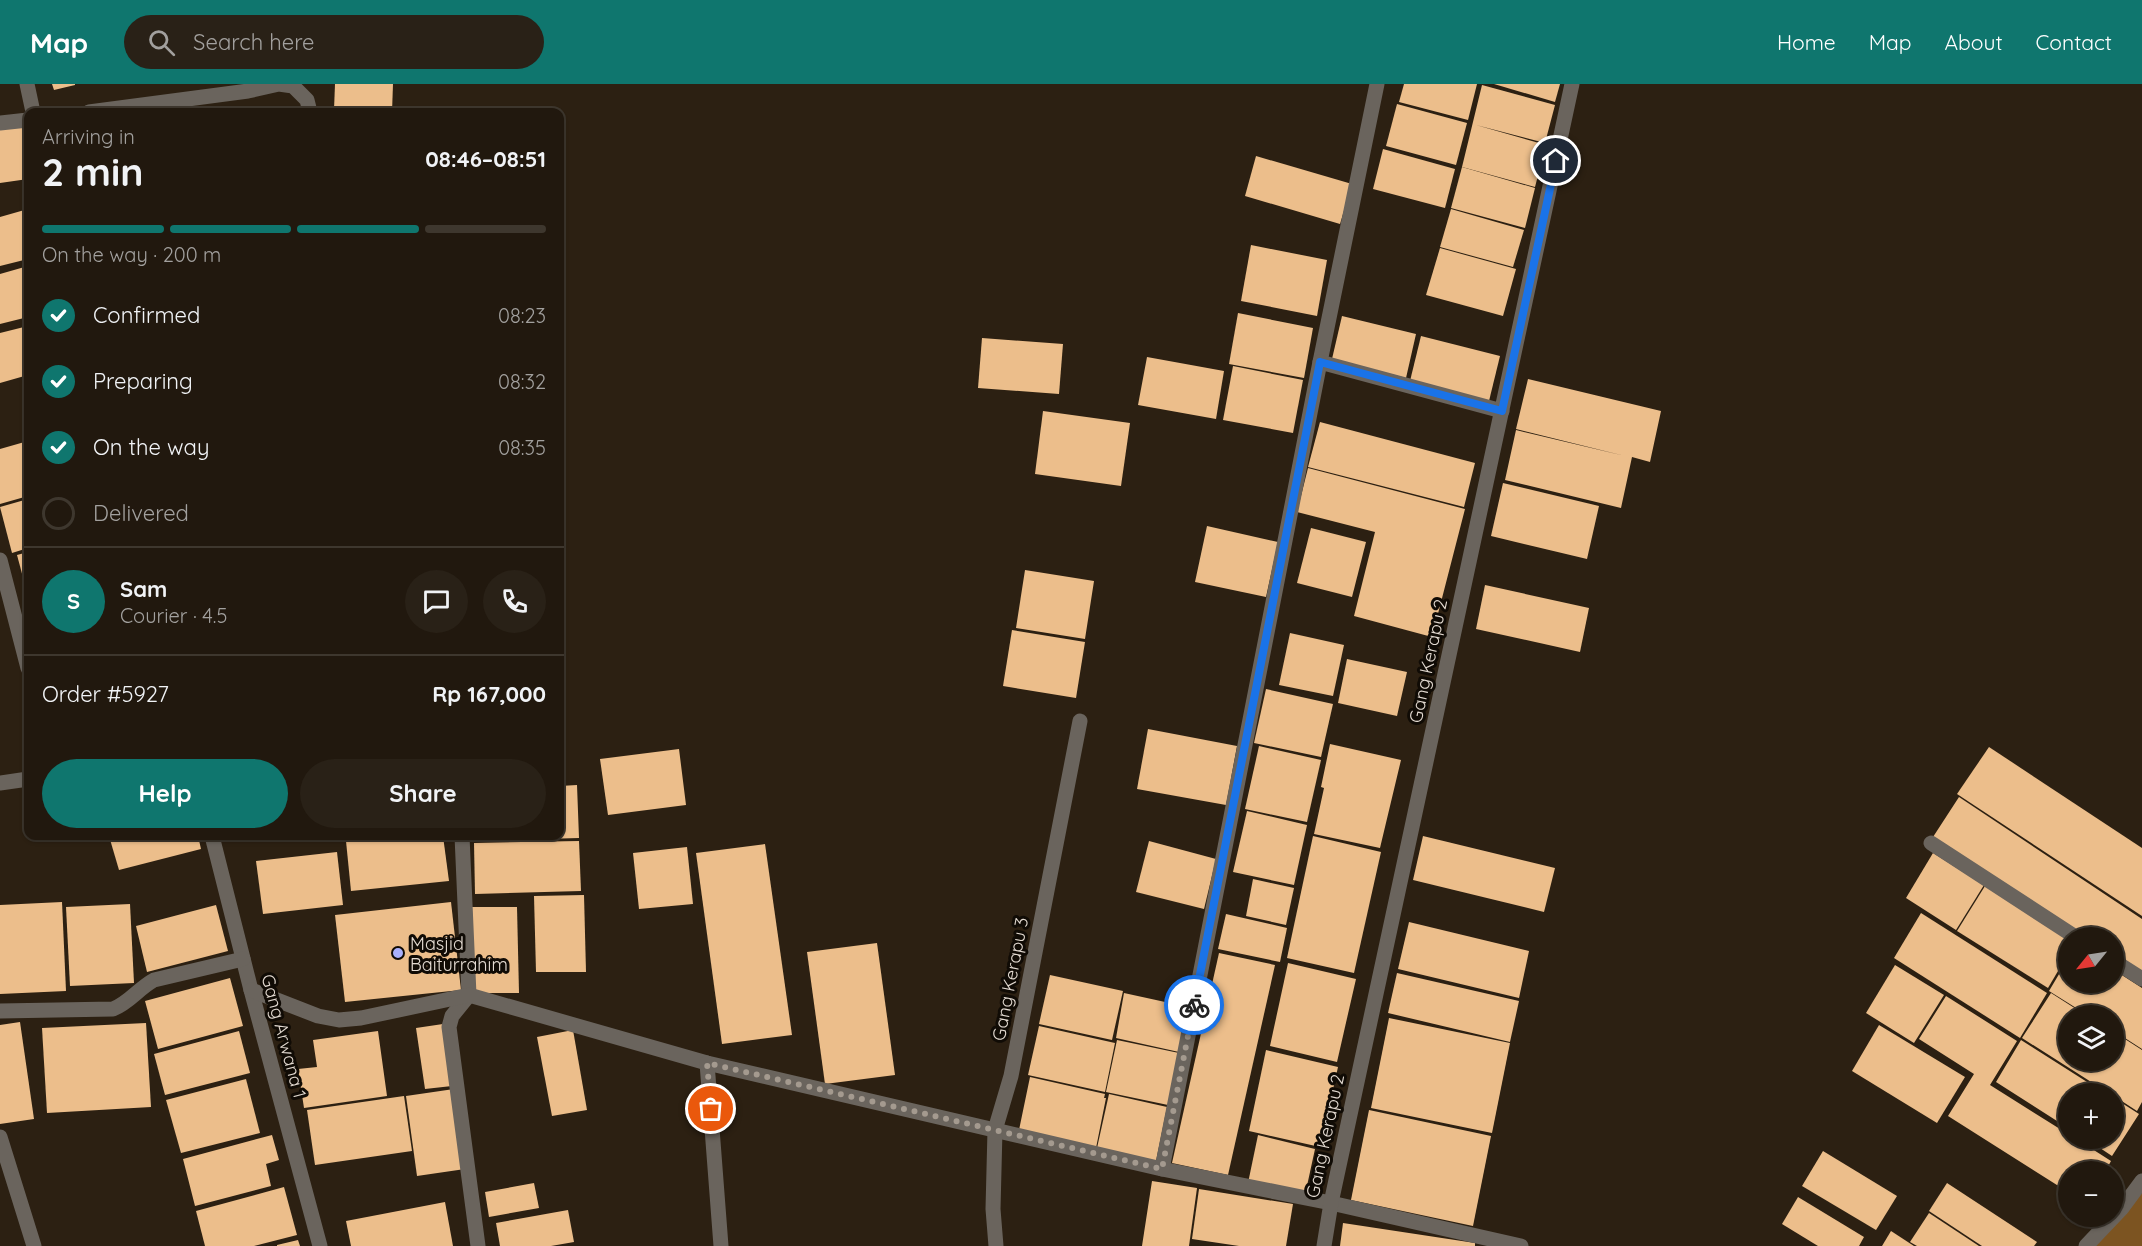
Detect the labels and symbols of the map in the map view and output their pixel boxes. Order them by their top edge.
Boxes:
pin [1530,135,1581,186]
street label: Gang Kerapu 2 [1404,597,1452,725]
street label: Gang Kerapu 3 [987,915,1033,1043]
north arrow [2058,927,2124,993]
place label: Masjid Baiturrahim [410,932,508,976]
marker: Masjid Baiturrahim [391,946,405,960]
street label: Gang Arwana 1 [256,972,312,1100]
courier [1164,975,1224,1035]
street label: Gang Kerapu 2 [1301,1072,1349,1200]
pin [685,1083,736,1134]

